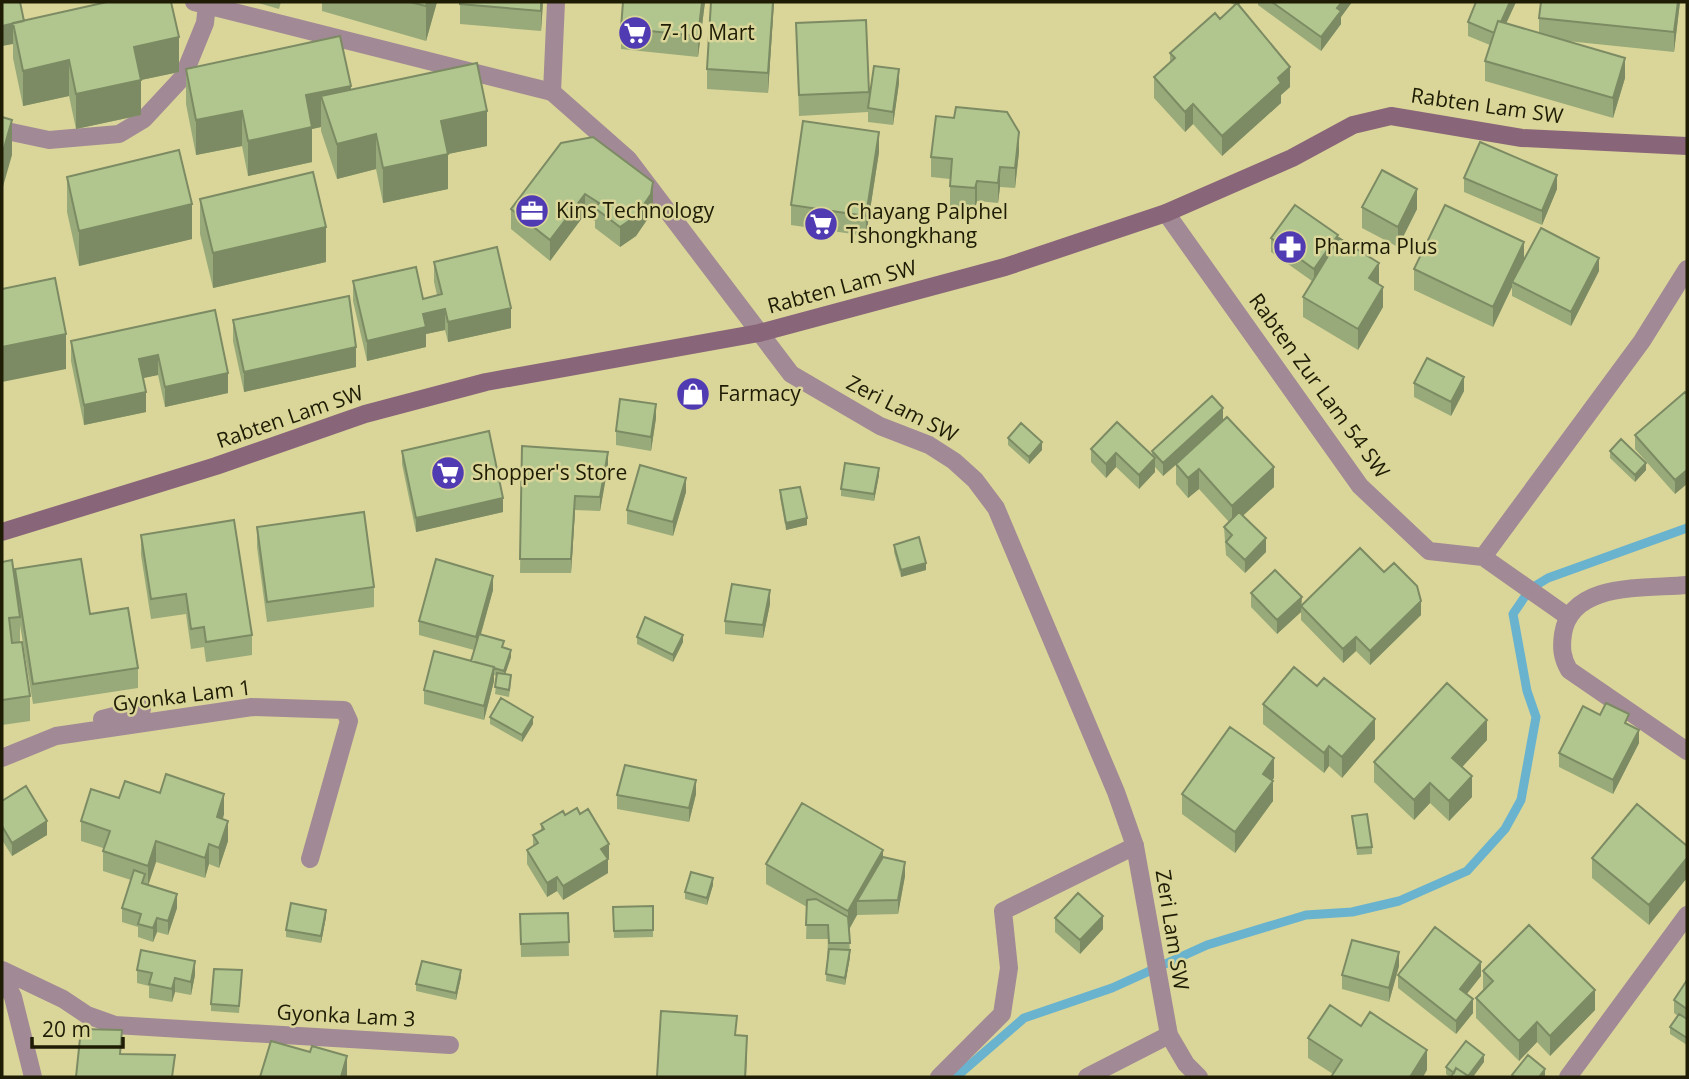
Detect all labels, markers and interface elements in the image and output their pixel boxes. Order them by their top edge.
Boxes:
supermarket icon: 7-10 Mart [616,14,654,52]
place label: 7-10 Mart [660,18,755,46]
street label: Rabten Lam SW [1409,80,1566,130]
office icon: Kins Technology [513,192,551,230]
place label: Kins Technology [556,196,715,224]
place label: Chayang Palphel Tshongkhang [846,197,1008,249]
supermarket icon: Chayang Palphel Tshongkhang [802,205,840,243]
pharmacy icon: Pharma Plus [1271,228,1309,266]
place label: Pharma Plus [1314,232,1437,260]
street label: Rabten Lam SW [764,252,920,319]
street label: Rabten Zur Lam 54 SW [1243,287,1397,484]
street label: Zeri Lam SW [842,368,964,448]
shop icon: Farmacy [674,375,712,413]
street label: Rabten Lam SW [213,378,367,454]
place label: Farmacy [718,379,801,407]
supermarket icon: Shopper's Store [429,454,467,492]
place label: Shopper's Store [472,458,627,486]
street label: Gyonka Lam 1 [111,673,253,717]
street label: Zeri Lam SW [1150,868,1196,993]
street label: Gyonka Lam 3 [276,997,416,1033]
scale bar [32,1006,122,1050]
text: 20 m [42,1015,91,1043]

